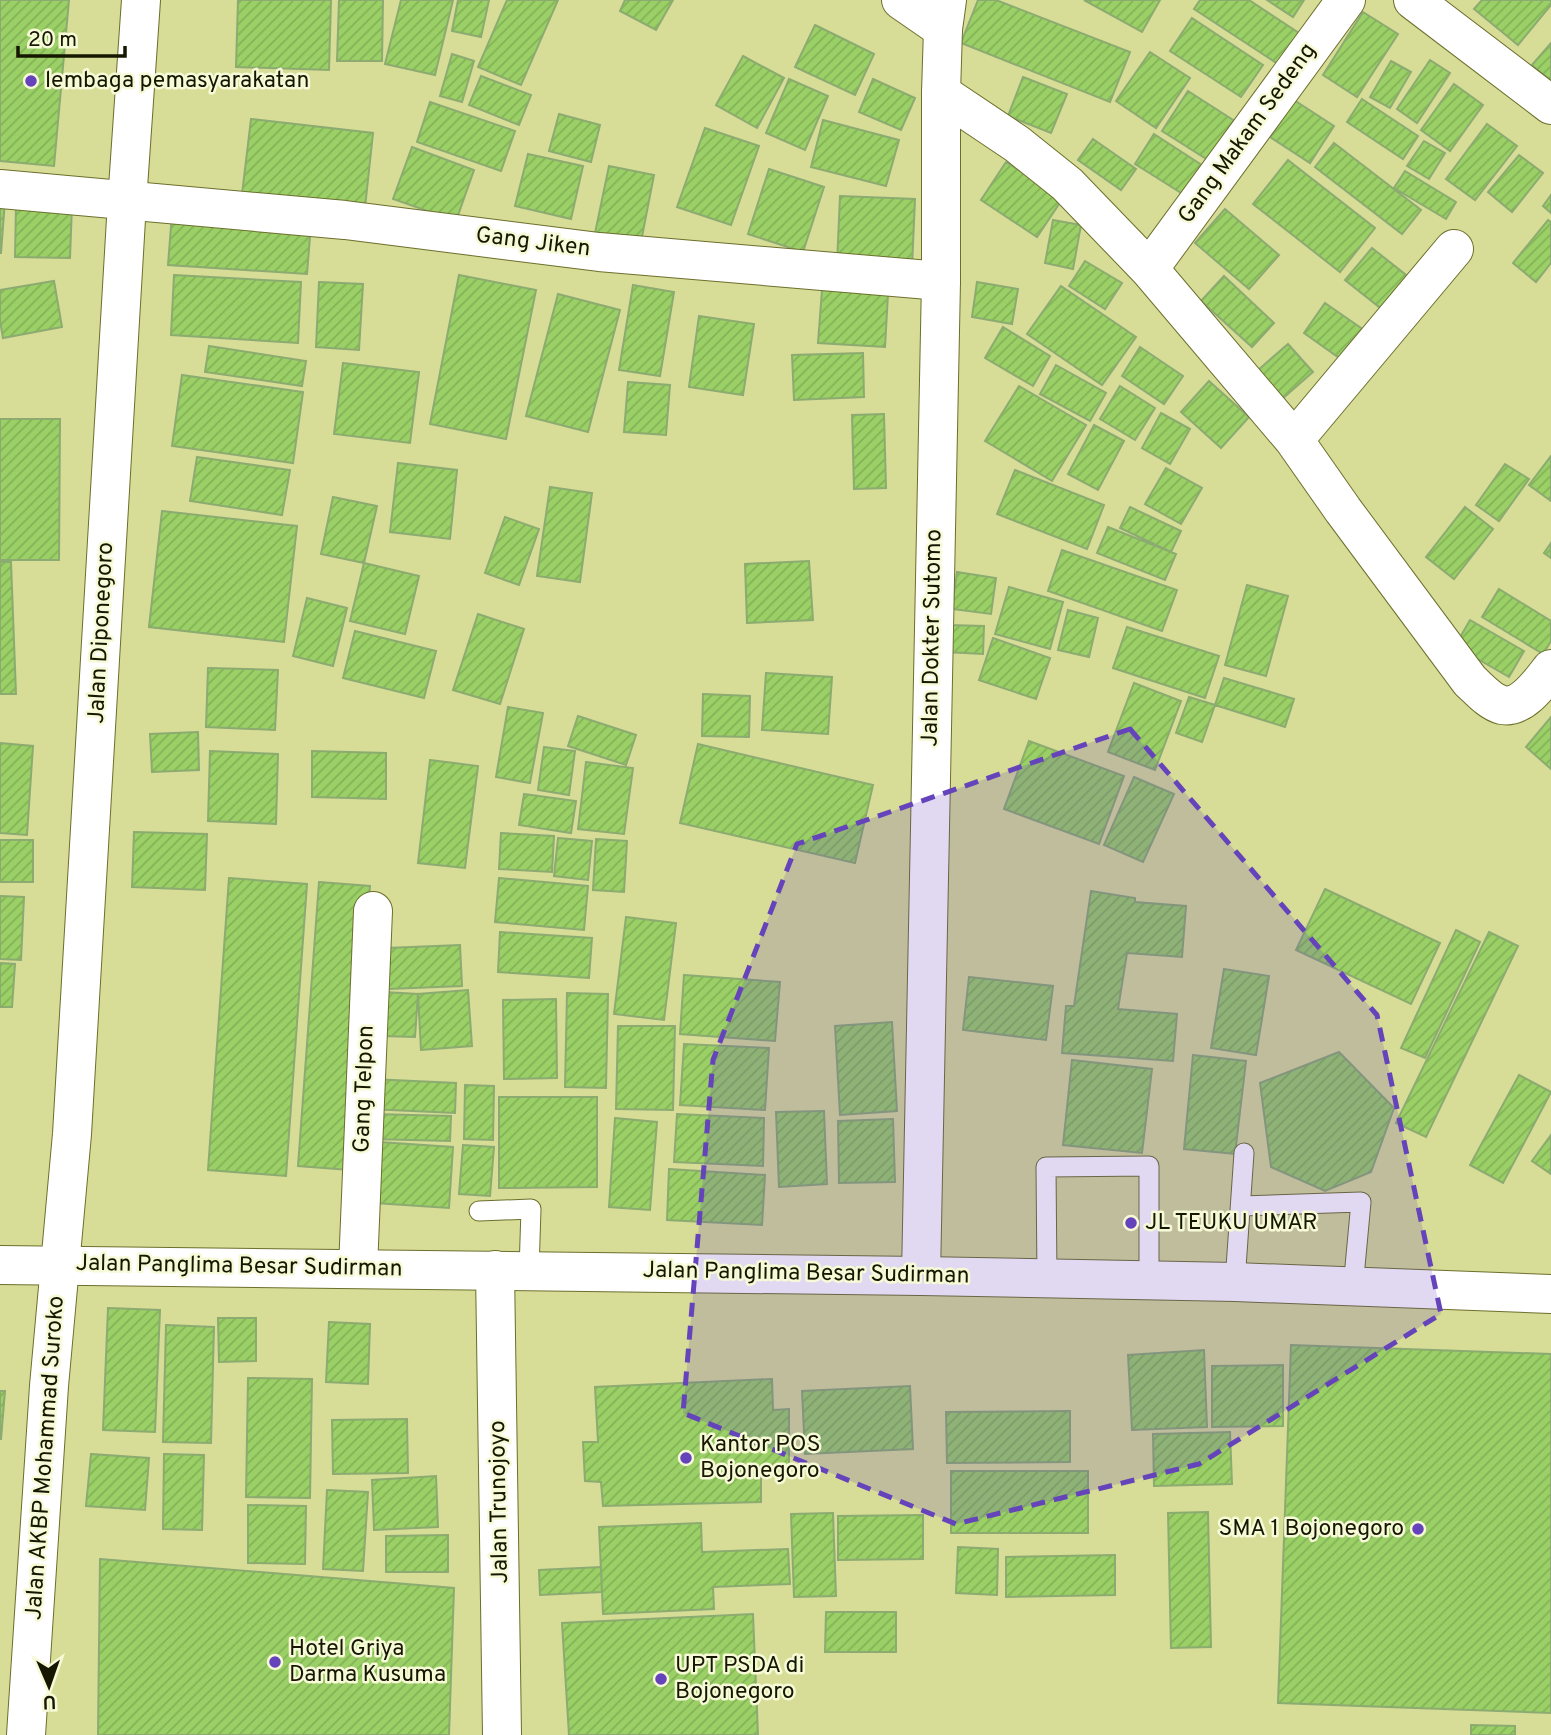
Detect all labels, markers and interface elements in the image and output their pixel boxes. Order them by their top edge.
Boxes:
scale bar [18,14,124,58]
text: 20 m [28,27,77,54]
street label: Gang Makam Sedeng [1173,38,1323,230]
place label: lembaga pemasyarakatan [45,67,309,96]
marker: lembaga pemasyarakatan [23,73,39,89]
street label: Gang Jiken [474,222,592,264]
street label: Jalan Dokter Sutomo [917,529,949,747]
street label: Jalan Diponegoro [83,541,121,725]
street label: Gang Telpon [348,1025,382,1153]
place label: JL TEUKU UMAR [1145,1209,1318,1238]
marker: JL TEUKU UMAR [1123,1215,1139,1231]
street label: Jalan Panglima Besar Sudirman [75,1250,403,1284]
street label: Jalan Panglima Besar Sudirman [642,1257,970,1291]
street label: Jalan AKBP Mohammad Suroko [20,1295,72,1621]
street label: Jalan Trunojoyo [484,1420,516,1584]
place label: Kantor POS Bojonegoro [700,1431,820,1486]
marker: Kantor POS Bojonegoro [678,1450,694,1466]
place label: SMA 1 Bojonegoro [1219,1515,1404,1544]
marker: SMA 1 Bojonegoro [1410,1521,1426,1537]
place label: Hotel Griya Darma Kusuma [289,1635,446,1690]
north arrow [14,1651,84,1721]
place label: UPT PSDA di Bojonegoro [675,1652,804,1707]
marker: Hotel Griya Darma Kusuma [267,1654,283,1670]
marker: UPT PSDA di Bojonegoro [653,1671,669,1687]
text: U [42,1689,57,1713]

